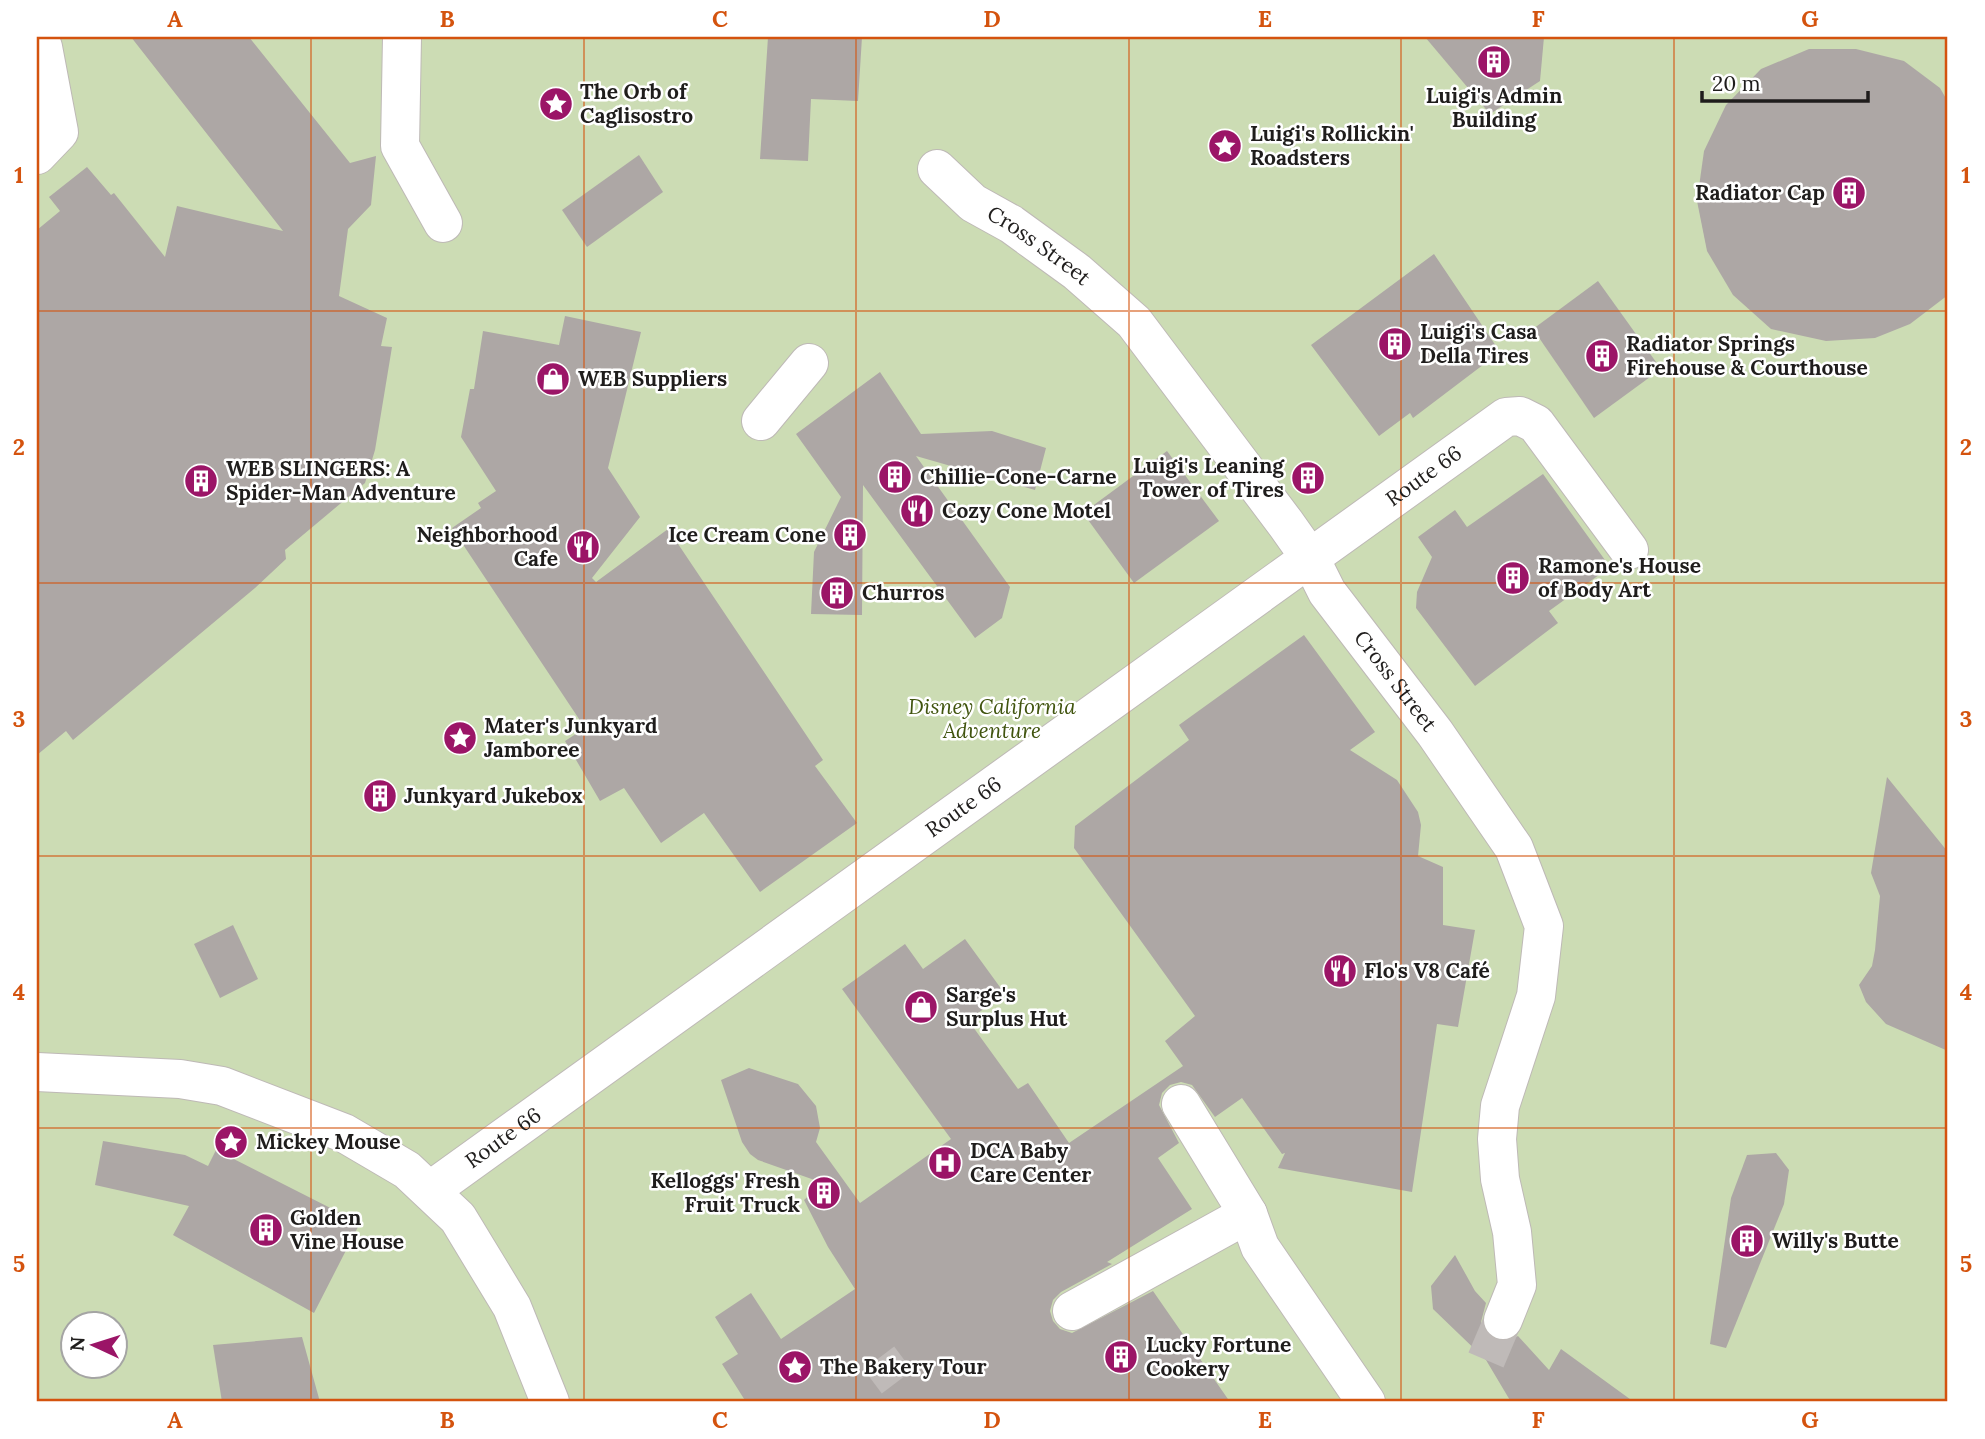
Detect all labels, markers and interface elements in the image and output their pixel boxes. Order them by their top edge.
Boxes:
text: A [167,4,183,33]
text: B [439,4,455,33]
text: C [712,4,728,33]
text: D [983,4,1001,33]
text: E [1258,4,1272,33]
text: F [1531,4,1545,33]
text: G [1801,4,1819,33]
building icon: Luigi's Admin Building [1475,43,1513,81]
scale bar [1702,60,1868,104]
text: 20 m [1712,70,1761,97]
place label: The Orb of Caglisostro [580,78,693,129]
place label: Luigi's Admin Building [1426,82,1562,133]
place icon: The Orb of Caglisostro [537,85,575,123]
place label: Luigi's Rollickin' Roadsters [1250,120,1414,171]
place icon: Luigi's Rollickin' Roadsters [1206,127,1244,165]
text: 1 [14,160,24,189]
text: 1 [1961,160,1971,189]
building icon: Radiator Cap [1830,174,1868,212]
place label: Radiator Cap [1695,179,1825,206]
street label: Cross Street [983,200,1097,291]
place label: Luigi's Casa Della Tires [1420,318,1537,369]
building icon: Luigi's Casa Della Tires [1376,325,1414,363]
place label: Radiator Springs Firehouse & Courthouse [1626,330,1868,381]
building icon: Radiator Springs Firehouse & Courthouse [1583,337,1621,375]
shop icon: WEB Suppliers [534,360,572,398]
place label: WEB Suppliers [578,365,727,392]
text: 2 [13,432,25,461]
text: 2 [1960,432,1972,461]
street label: Route 66 [1380,439,1467,512]
place label: Luigi's Leaning Tower of Tires [1133,452,1285,503]
place label: WEB SLINGERS: A Spider-Man Adventure [226,455,456,506]
building icon: Chillie-Cone-Carne [876,458,914,496]
building icon: Luigi's Leaning Tower of Tires [1289,459,1327,497]
building icon: WEB SLINGERS: A Spider-Man Adventure [182,462,220,500]
place label: Chillie-Cone-Carne [920,463,1117,490]
restaurant icon: Cozy Cone Motel [898,492,936,530]
place label: Cozy Cone Motel [942,497,1112,524]
building icon: Ice Cream Cone [831,516,869,554]
place label: Neighborhood Cafe [416,521,558,572]
place label: Ice Cream Cone [668,521,826,548]
restaurant icon: Neighborhood Cafe [564,528,602,566]
place label: Ramone's House of Body Art [1538,552,1701,603]
building icon: Ramone's House of Body Art [1494,559,1532,597]
building icon: Churros [818,574,856,612]
place label: Churros [862,579,944,606]
street label: Cross Street [1348,625,1444,738]
park label: Disney California Adventure [908,693,1076,744]
text: 3 [13,704,25,733]
text: 3 [1960,704,1972,733]
place label: Mater's Junkyard Jamboree [484,712,657,763]
place icon: Mater's Junkyard Jamboree [441,719,479,757]
street label: Route 66 [920,770,1007,843]
building icon: Junkyard Jukebox [361,777,399,815]
place label: Junkyard Jukebox [404,782,583,809]
restaurant icon: Flo's V8 Café [1321,952,1359,990]
place label: Flo's V8 Café [1364,957,1490,984]
text: 4 [13,977,25,1006]
text: 4 [1960,977,1972,1006]
place label: Sarge's Surplus Hut [946,981,1068,1032]
shop icon: Sarge's Surplus Hut [902,988,940,1026]
street label: Route 66 [460,1101,546,1174]
place icon: Mickey Mouse [212,1123,250,1161]
place label: Mickey Mouse [256,1128,401,1155]
place label: DCA Baby Care Center [970,1137,1091,1188]
hospital icon: DCA Baby Care Center [926,1144,964,1182]
place label: Kelloggs' Fresh Fruit Truck [650,1167,801,1218]
building icon: Kelloggs' Fresh Fruit Truck [805,1174,843,1212]
place label: Golden Vine House [290,1204,404,1255]
building icon: Golden Vine House [247,1211,285,1249]
building icon: Willy's Butte [1728,1222,1766,1260]
place label: Willy's Butte [1772,1227,1899,1254]
text: 5 [13,1249,25,1278]
text: 5 [1960,1249,1972,1278]
north arrow [60,1310,130,1380]
place label: Lucky Fortune Cookery [1146,1331,1291,1382]
text: N [65,1335,90,1352]
building icon: Lucky Fortune Cookery [1102,1338,1140,1376]
place icon: The Bakery Tour [776,1348,814,1386]
place label: The Bakery Tour [820,1353,987,1380]
text: A [167,1405,183,1434]
text: B [439,1405,455,1434]
text: C [712,1405,728,1434]
text: D [983,1405,1001,1434]
text: E [1258,1405,1272,1434]
text: F [1531,1405,1545,1434]
text: G [1801,1405,1819,1434]

